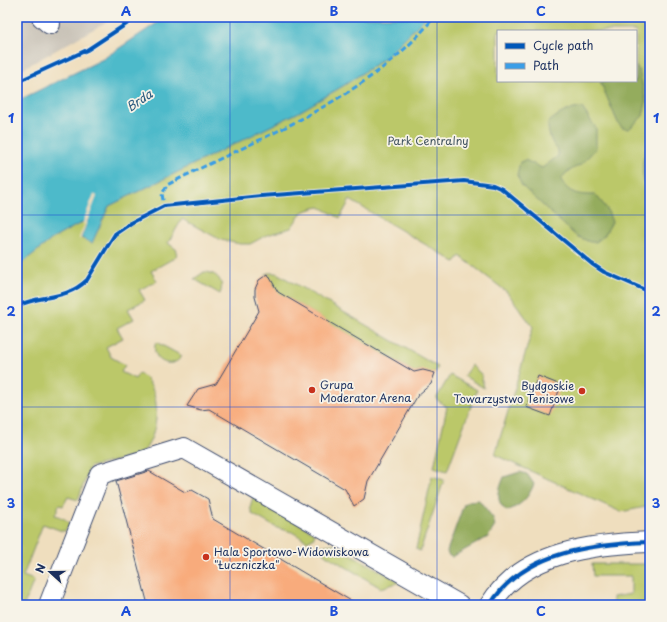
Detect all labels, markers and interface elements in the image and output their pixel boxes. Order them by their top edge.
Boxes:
text: A [121,1,131,20]
text: B [330,1,339,20]
text: C [536,1,546,20]
legend [497,30,637,82]
text: Cycle path [533,36,594,54]
text: Path [533,56,559,74]
water label: Brda [122,84,156,115]
text: 1 [8,108,14,127]
text: 1 [653,108,659,127]
park label: Park Centralny [387,132,469,149]
text: 2 [6,301,16,320]
text: 2 [651,301,661,320]
place label: Grupa Moderator Arena [320,376,412,406]
place label: Bydgoskie Towarzystwo Tenisowe [453,377,574,407]
marker: Grupa Moderator Arena [307,385,317,395]
marker: Bydgoskie Towarzystwo Tenisowe [577,386,587,396]
text: 3 [7,493,16,512]
text: 3 [652,493,661,512]
place label: Hala Sportowo-Widowiskowa "Łuczniczka" [214,543,369,573]
north arrow [30,552,70,592]
marker: Hala Sportowo-Widowiskowa "Łuczniczka" [201,552,211,562]
text: N [31,561,50,575]
text: A [121,601,131,620]
text: B [330,601,339,620]
text: C [536,601,546,620]

